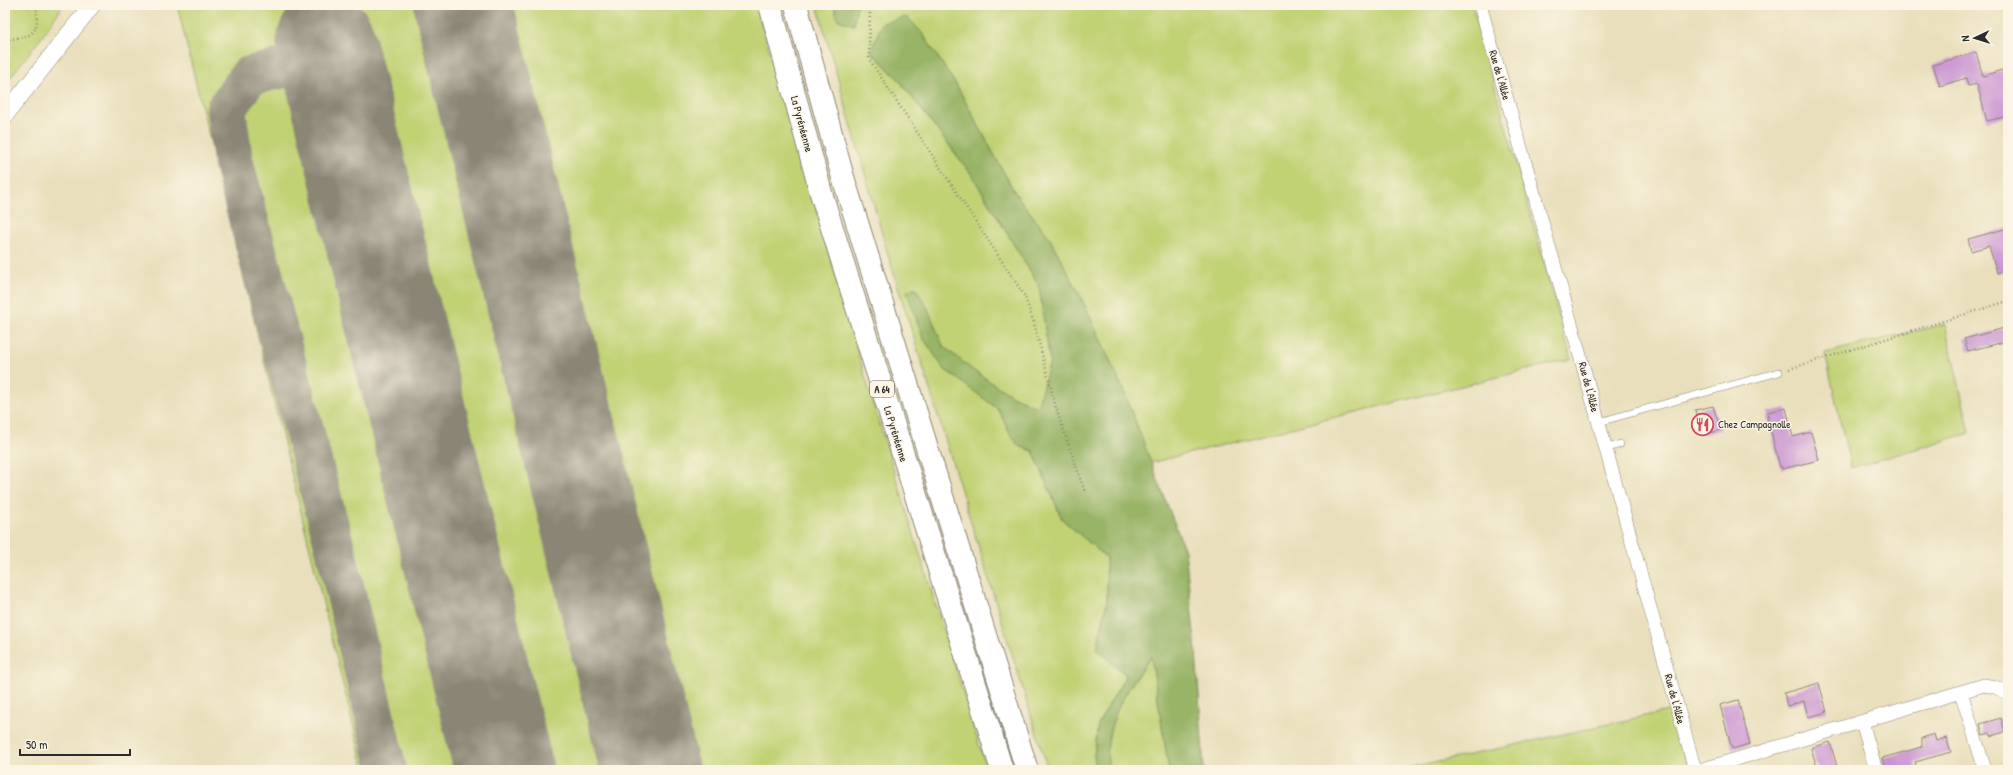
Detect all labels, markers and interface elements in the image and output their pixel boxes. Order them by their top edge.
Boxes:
north arrow [1955,18,1995,58]
text: N [1958,35,1972,42]
street label: Rue de l'Allée [1486,49,1514,102]
street label: La Pyrénéenne [788,94,816,154]
street label: Rue de l'Allée [1576,361,1603,414]
road number: A 64 [870,381,894,397]
street label: La Pyrénéenne [881,404,911,464]
restaurant icon: Chez Campagnolle [1690,411,1716,437]
place label: Chez Campagnolle [1718,417,1791,431]
street label: Rue de l'Allée [1662,673,1689,726]
scale bar [20,731,130,757]
text: 50 m [26,736,47,753]

